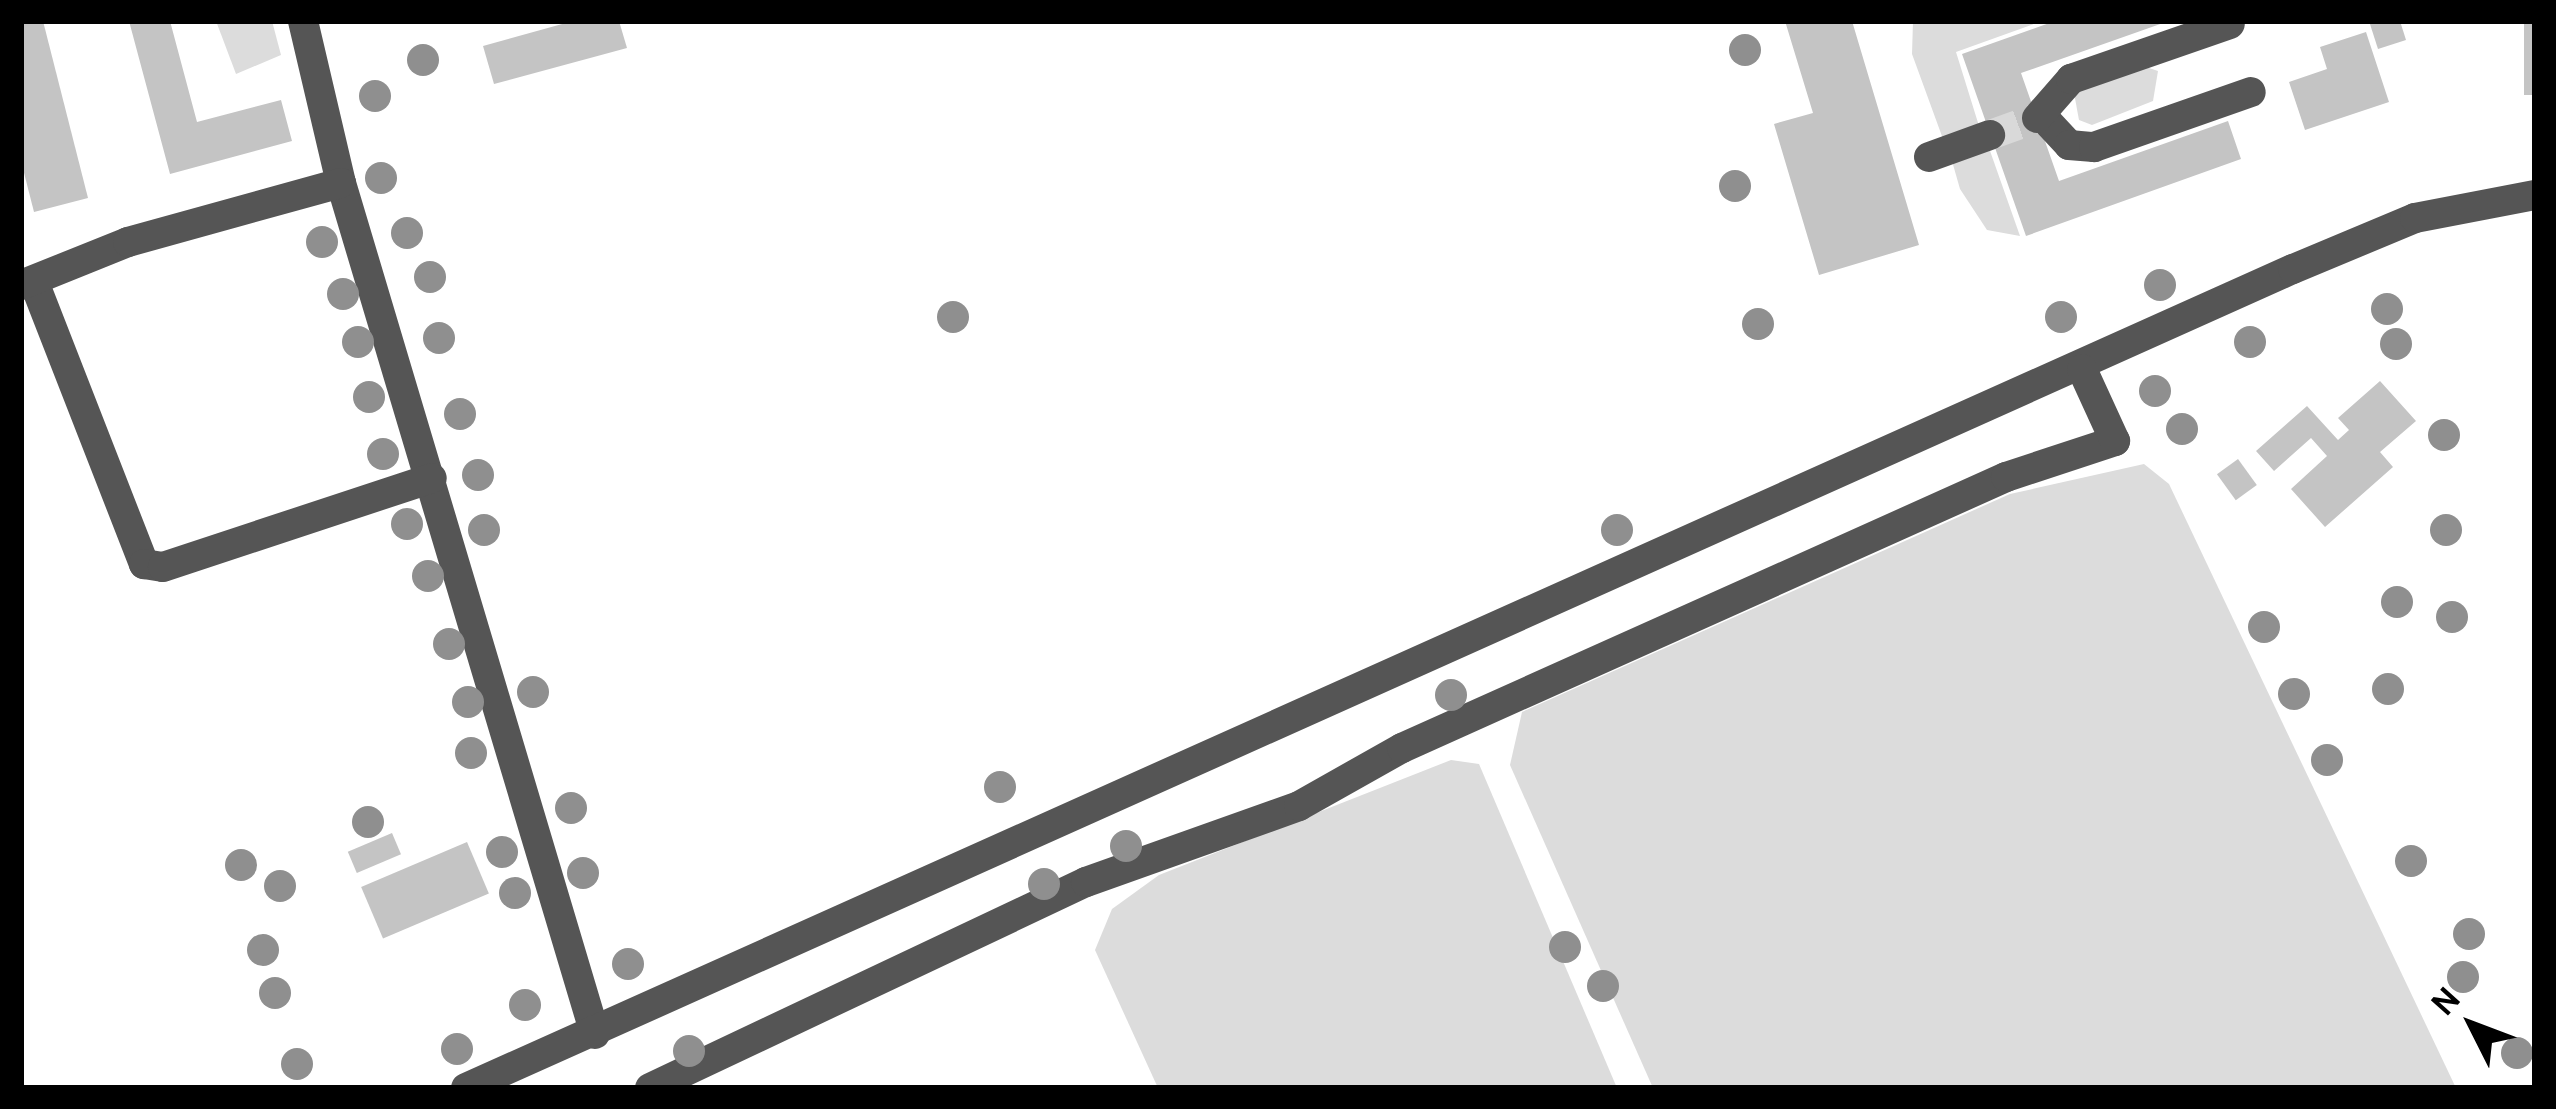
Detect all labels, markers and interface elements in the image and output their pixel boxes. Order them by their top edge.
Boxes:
north arrow [2412,965,2532,1085]
text: N [2423,979,2468,1023]

